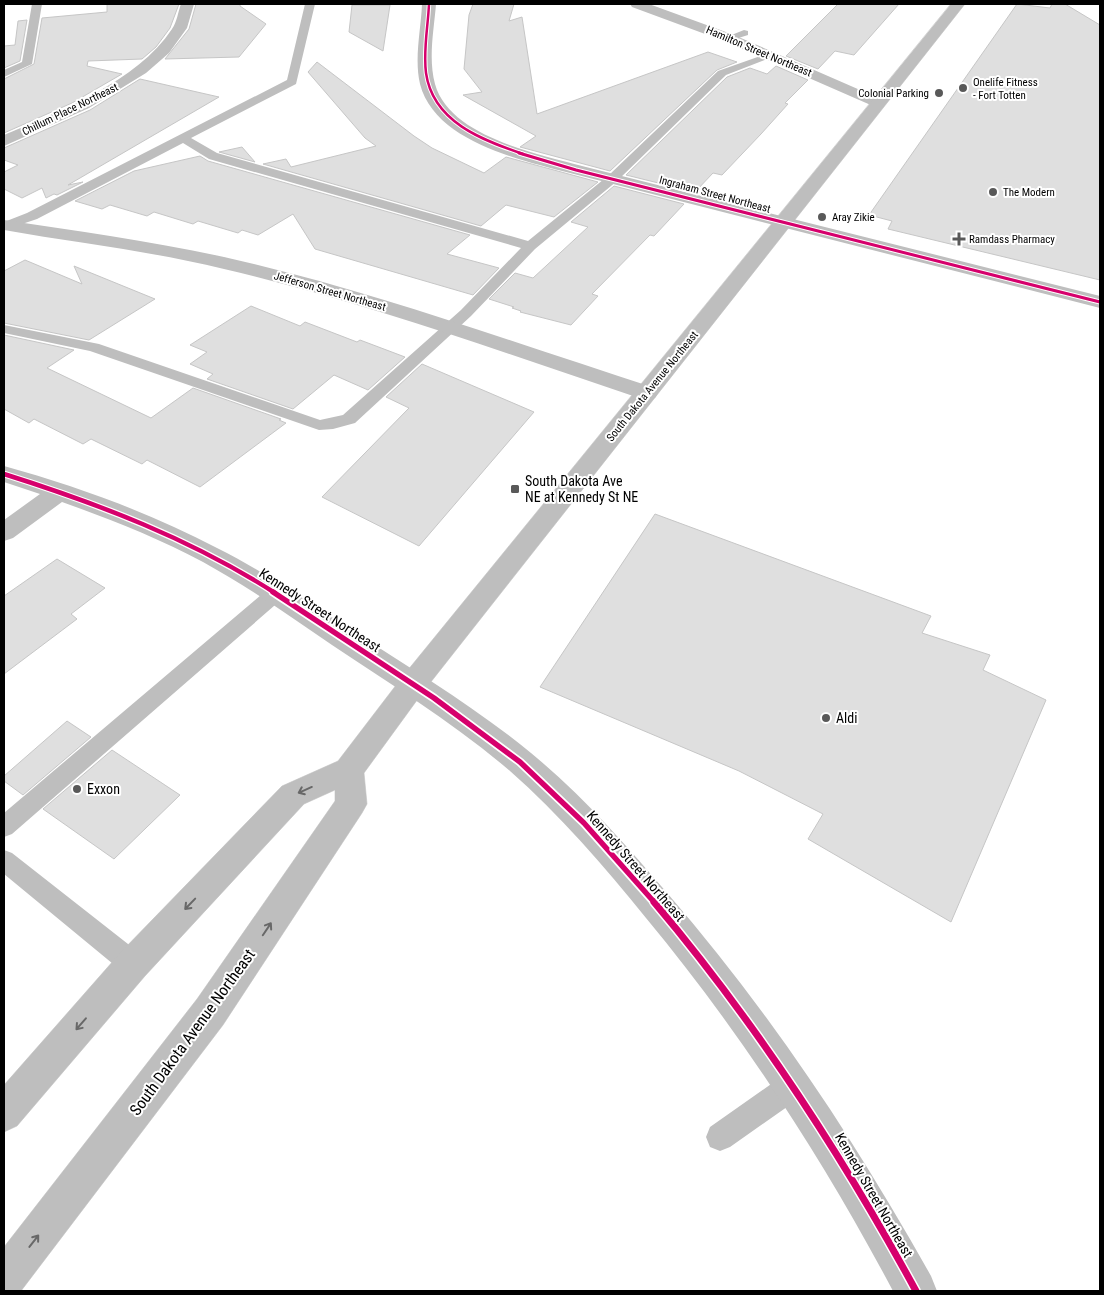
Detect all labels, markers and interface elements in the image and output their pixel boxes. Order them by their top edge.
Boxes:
street label: Hamilton Street Northeast [704,23,814,80]
place label: Onelife Fitness - Fort Totten [973,76,1038,102]
street label: Chillum Place Northeast [20,81,120,138]
marker: Onelife Fitness - Fort Totten [957,82,969,94]
place label: Colonial Parking [858,87,929,100]
marker: Colonial Parking [933,87,945,99]
street label: Ingraham Street Northeast [658,173,772,216]
marker: The Modern [987,186,999,198]
place label: The Modern [1003,186,1055,199]
marker: Aray Zikie [816,211,828,223]
place label: Aray Zikie [832,211,875,224]
marker: Ramdass Pharmacy [953,233,965,245]
place label: Ramdass Pharmacy [969,233,1055,246]
street label: Jefferson Street Northeast [272,269,387,314]
street label: South Dakota Avenue Northeast [604,329,701,444]
place label: South Dakota Ave NE at Kennedy St NE [525,473,638,505]
marker: South Dakota Ave NE at Kennedy St NE [509,483,521,495]
street label: Kennedy Street Northeast [256,565,384,655]
place label: Aldi [836,710,857,726]
marker: Aldi [820,712,832,724]
place label: Exxon [87,781,120,797]
marker: Exxon [71,783,83,795]
one-way arrow [298,786,313,796]
street label: Kennedy Street Northeast [584,807,688,925]
one-way arrow [184,898,196,910]
one-way arrow [262,922,272,936]
street label: South Dakota Avenue Northeast [126,945,259,1119]
one-way arrow [75,1017,86,1030]
street label: Kennedy Street Northeast [832,1130,916,1260]
one-way arrow [28,1235,39,1248]

